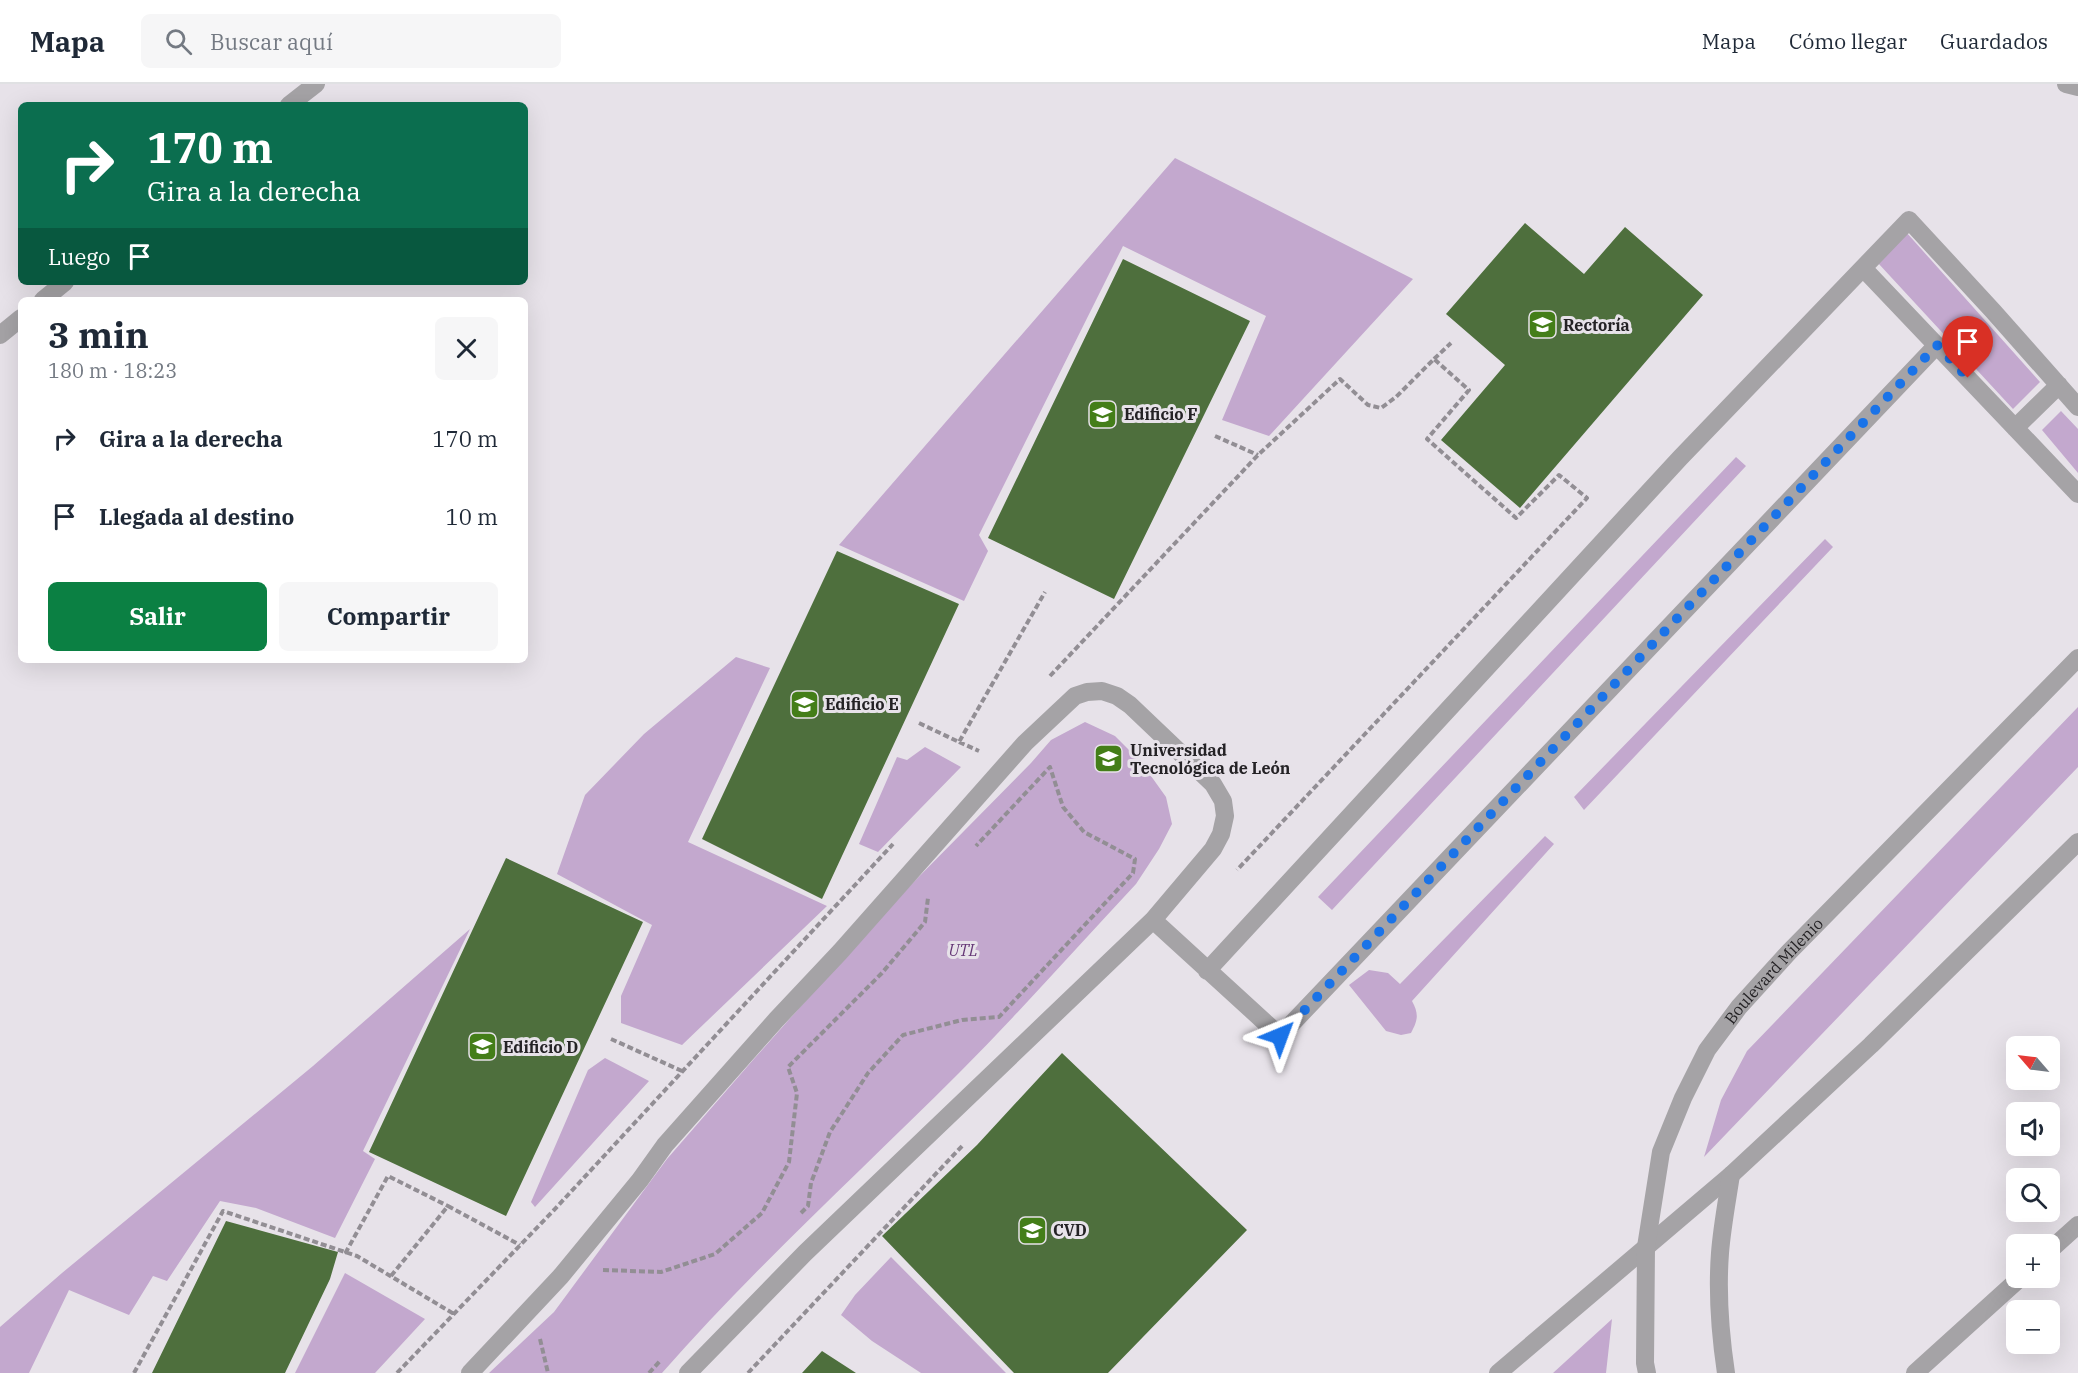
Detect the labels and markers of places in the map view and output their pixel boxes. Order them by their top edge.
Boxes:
school or university icon: Rectoría [1526,309,1558,341]
place label: Rectoría [1563,315,1630,335]
pin [1942,316,1993,378]
school or university icon: Edificio F [1087,398,1119,430]
place label: Edificio F [1124,404,1198,424]
school or university icon: Edificio E [788,688,820,720]
place label: Edificio E [825,694,899,714]
place label: Universidad Tecnológica de León [1130,740,1291,778]
school or university icon: Universidad Tecnológica de León [1093,743,1125,775]
school or university icon: Edificio D [466,1031,498,1063]
place label: Edificio D [503,1037,578,1057]
school or university icon: CVD [1016,1214,1048,1246]
place label: CVD [1053,1220,1087,1240]

